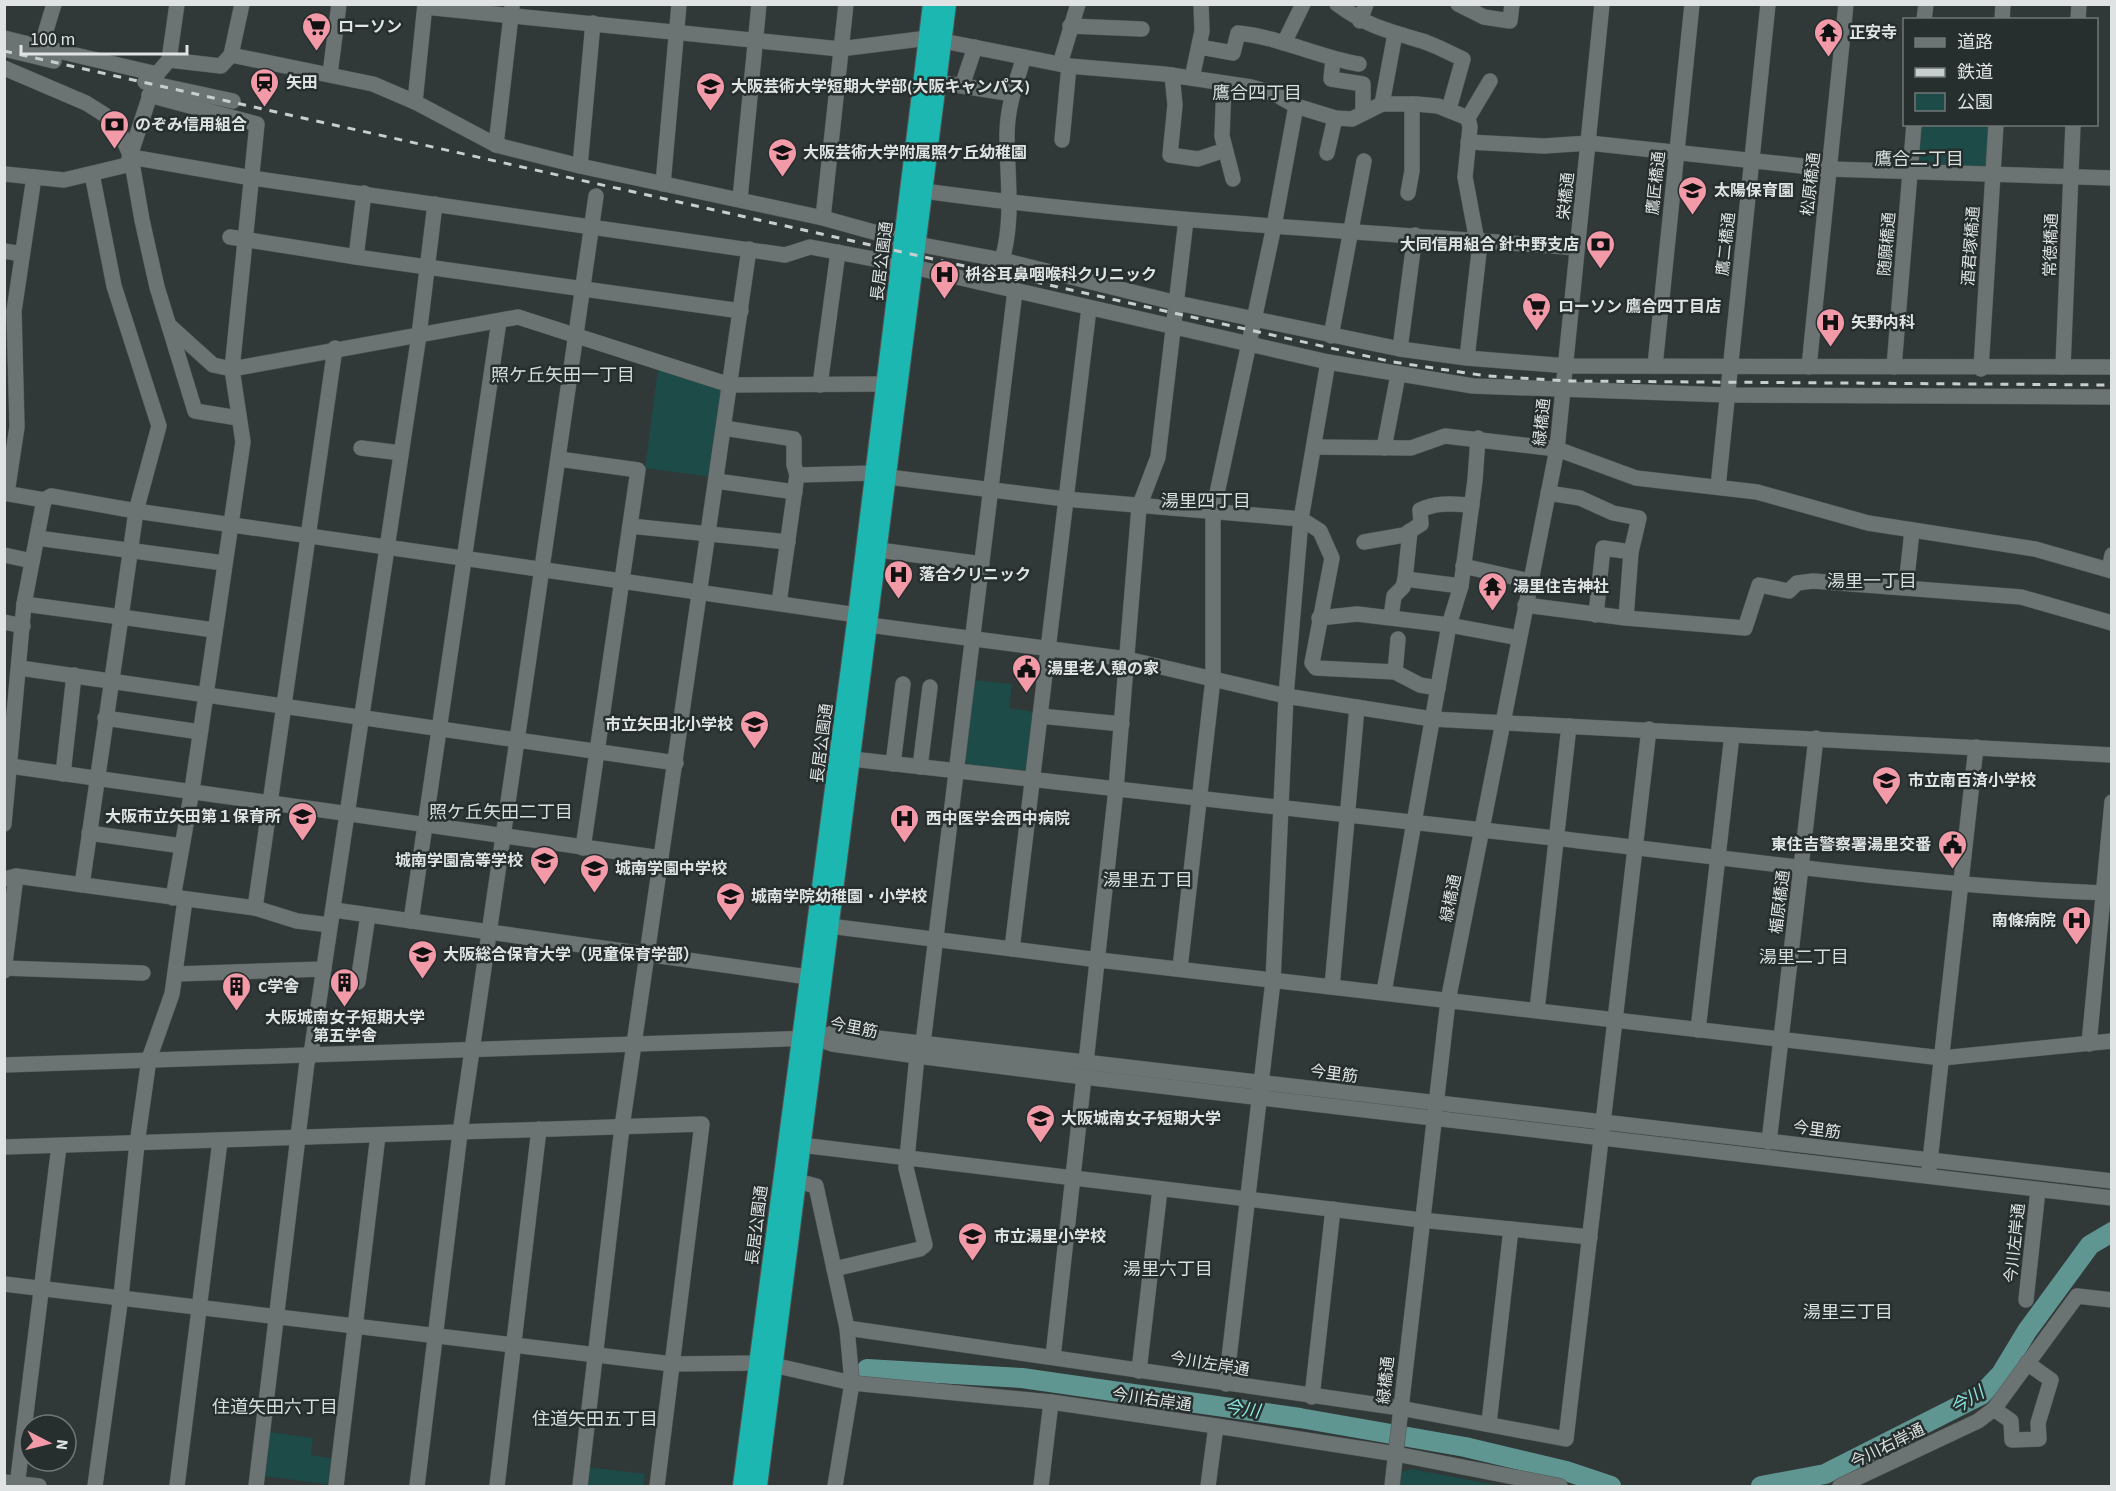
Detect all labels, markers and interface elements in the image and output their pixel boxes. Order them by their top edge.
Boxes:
supermarket icon: ローソン [301,10,333,52]
place label: ローソン [338,16,402,38]
temple icon: 正安寺 [1812,16,1844,58]
scale bar [21,18,188,56]
legend [1903,18,2098,126]
place label: 正安寺 [1849,22,1897,44]
text: 100 m [30,27,75,52]
text: 道路 [1957,30,1993,55]
text: 鉄道 [1957,60,1993,85]
station icon: 矢田 [249,66,281,108]
school or university icon: 大阪芸術大学短期大学部(大阪キャンパス) [694,70,726,112]
place label: 矢田 [286,72,318,94]
place label: 大阪芸術大学短期大学部(大阪キャンパス) [731,76,1030,98]
district label: 鷹合四丁目 [1212,81,1302,106]
text: 公園 [1957,90,1993,115]
bank icon: のぞみ信用組合 [98,108,130,150]
place label: のぞみ信用組合 [135,114,247,136]
school or university icon: 大阪芸術大学附属照ケ丘幼稚園 [766,136,798,178]
place label: 大阪芸術大学附属照ケ丘幼稚園 [803,142,1027,164]
district label: 鷹合二丁目 [1874,147,1964,172]
street label: 鷹匠橋通 [1642,150,1670,216]
street label: 松原橋通 [1797,151,1825,217]
street label: 栄橋通 [1553,171,1579,221]
school or university icon: 太陽保育園 [1677,174,1709,216]
place label: 太陽保育園 [1714,180,1794,202]
street label: 酒君塚橋通 [1957,205,1985,287]
street label: 鷹二橋通 [1712,211,1740,277]
street label: 随願橋通 [1873,211,1901,277]
street label: 常徳橋通 [2039,213,2063,277]
street label: 長居公園通 [866,220,898,302]
bank icon: 大同信用組合 針中野支店 [1584,228,1616,270]
place label: 大同信用組合 針中野支店 [1400,234,1579,256]
hospital icon: 枡谷耳鼻咽喉科クリニック [928,258,960,300]
place label: 枡谷耳鼻咽喉科クリニック [965,264,1157,286]
supermarket icon: ローソン 鷹合四丁目店 [1521,290,1553,332]
place label: ローソン 鷹合四丁目店 [1558,296,1721,318]
hospital icon: 矢野内科 [1814,306,1846,348]
place label: 矢野内科 [1851,312,1915,334]
district label: 照ケ丘矢田一丁目 [491,363,635,388]
street label: 緑橋通 [1529,397,1555,447]
district label: 湯里四丁目 [1161,489,1251,514]
hospital icon: 落合クリニック [882,558,914,600]
place label: 落合クリニック [919,564,1031,586]
district label: 湯里一丁目 [1827,569,1917,594]
temple icon: 湯里住吉神社 [1476,570,1508,612]
place label: 湯里住吉神社 [1513,576,1609,598]
public building icon: 湯里老人憩の家 [1010,652,1042,694]
place label: 湯里老人憩の家 [1047,658,1159,680]
street label: 長居公園通 [806,702,838,784]
school or university icon: 市立矢田北小学校 [738,708,770,750]
place label: 市立矢田北小学校 [605,714,733,736]
school or university icon: 市立南百済小学校 [1871,764,1903,806]
place label: 市立南百済小学校 [1908,770,2036,792]
school or university icon: 大阪市立矢田第１保育所 [286,800,318,842]
district label: 照ケ丘矢田二丁目 [429,800,573,825]
hospital icon: 西中医学会西中病院 [889,802,921,844]
place label: 大阪市立矢田第１保育所 [105,806,281,828]
place label: 西中医学会西中病院 [926,808,1070,830]
public building icon: 東住吉警察署湯里交番 [1936,828,1968,870]
place label: 東住吉警察署湯里交番 [1771,834,1931,856]
school or university icon: 城南学園高等学校 [528,844,560,886]
place label: 城南学園高等学校 [395,850,523,872]
school or university icon: 城南学園中学校 [578,852,610,894]
place label: 城南学園中学校 [615,858,727,880]
district label: 湯里五丁目 [1103,868,1193,893]
street label: 楯原橋通 [1765,869,1795,935]
street label: 緑橋通 [1436,873,1466,924]
school or university icon: 城南学院幼稚園・小学校 [714,880,746,922]
place label: 城南学院幼稚園・小学校 [751,886,927,908]
hospital icon: 南條病院 [2061,904,2093,946]
place label: 南條病院 [1992,910,2056,932]
school or university icon: 大阪総合保育大学（児童保育学部） [406,938,438,980]
place label: 大阪総合保育大学（児童保育学部） [443,944,699,966]
district label: 湯里二丁目 [1759,945,1849,970]
building icon: 大阪城南女子短期大学 第五学舎 [329,966,361,1008]
building icon: C学舎 [221,970,253,1012]
place label: C学舎 [258,976,299,998]
place label: 大阪城南女子短期大学 第五学舎 [265,1007,425,1047]
street label: 今里筋 [828,1013,879,1043]
street label: 今里筋 [1309,1060,1359,1088]
school or university icon: 大阪城南女子短期大学 [1024,1102,1056,1144]
place label: 大阪城南女子短期大学 [1061,1108,1221,1130]
street label: 今里筋 [1792,1116,1842,1144]
street label: 長居公園通 [741,1184,773,1266]
street label: 今川左岸通 [2000,1202,2030,1284]
school or university icon: 市立湯里小学校 [957,1220,989,1262]
place label: 市立湯里小学校 [994,1226,1106,1248]
district label: 湯里六丁目 [1123,1257,1213,1282]
district label: 湯里三丁目 [1803,1300,1893,1325]
street label: 今川左岸通 [1169,1347,1251,1381]
street label: 緑橋通 [1373,1355,1399,1405]
water label: 今川 [1945,1379,1991,1420]
street label: 今川右岸通 [1111,1384,1193,1416]
district label: 住道矢田六丁目 [212,1395,338,1420]
water label: 今川 [1222,1395,1263,1425]
district label: 住道矢田五丁目 [532,1407,658,1432]
north arrow [18,1413,78,1473]
street label: 今川右岸通 [1847,1418,1928,1473]
text: N [50,1438,73,1451]

